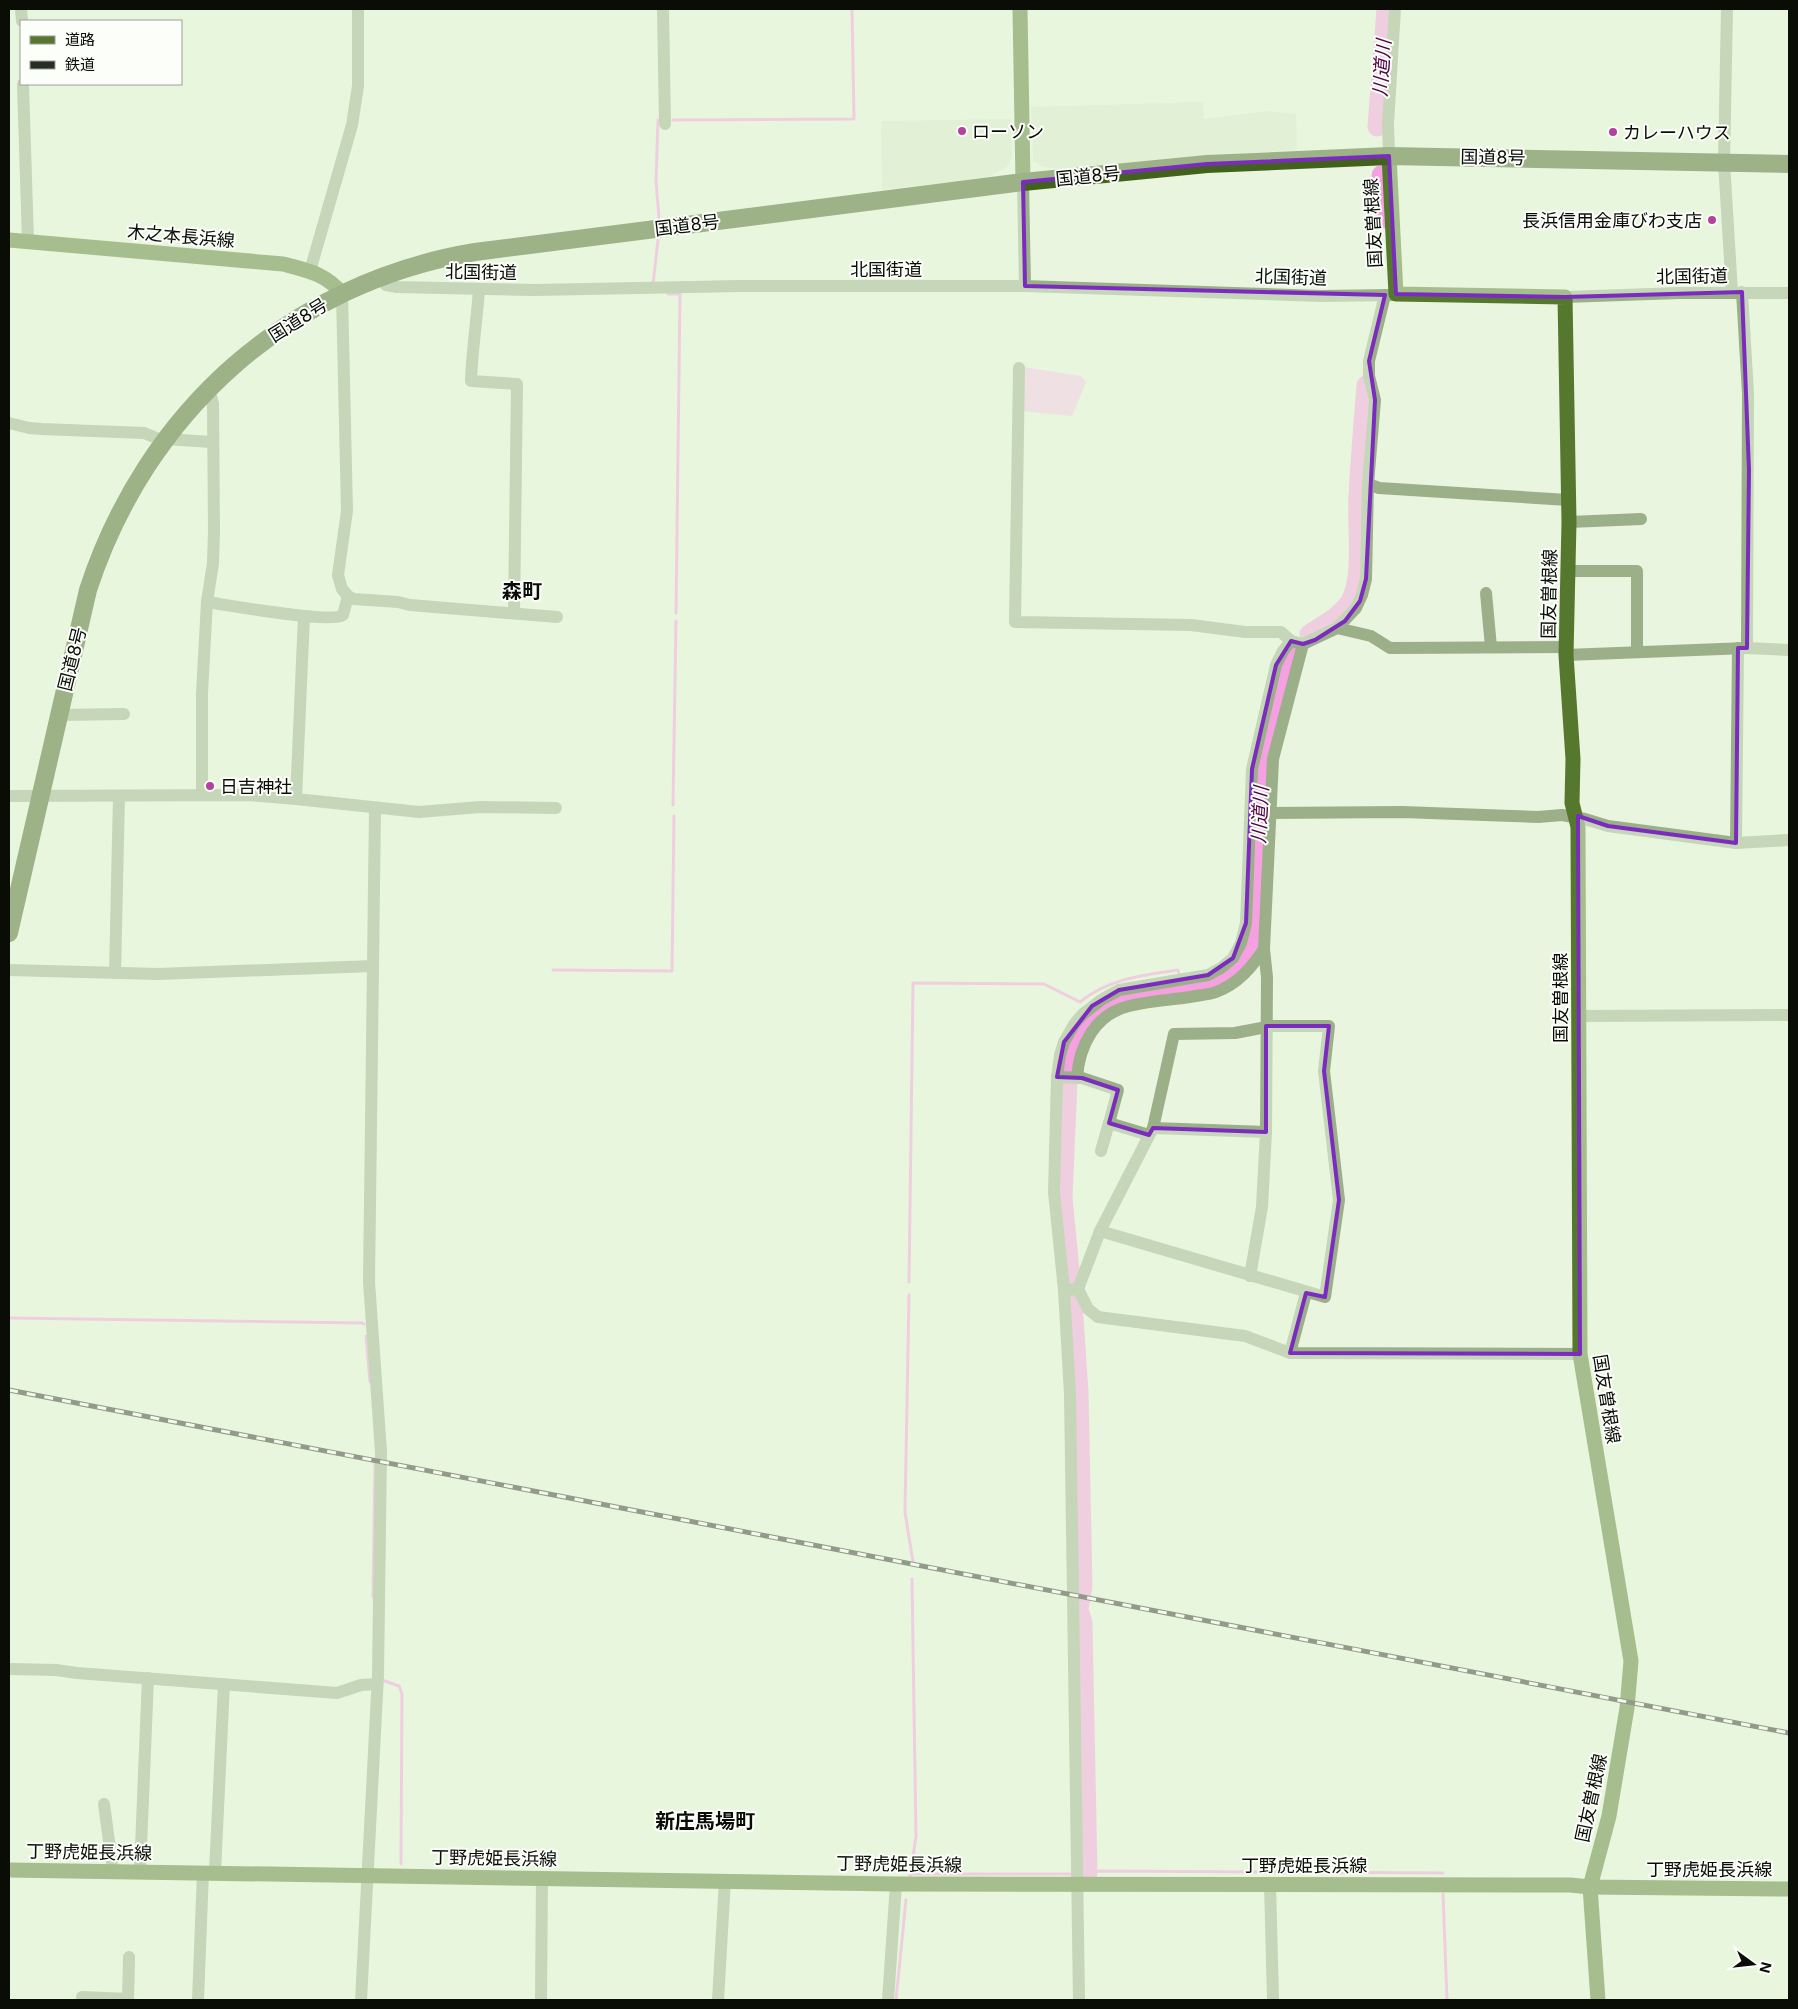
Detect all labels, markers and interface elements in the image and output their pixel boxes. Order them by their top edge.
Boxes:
legend [20,20,182,85]
text: 道路 [65,30,95,49]
water label: 川道川 [1369,37,1396,97]
text: 鉄道 [65,55,95,74]
place label: ローソン [972,121,1044,142]
place label: カレーハウス [1623,122,1731,143]
marker: ローソン [956,125,968,137]
marker: カレーハウス [1607,126,1619,138]
street label: 国道8号 [1460,146,1526,168]
street label: 国道8号 [1055,162,1121,190]
street label: 国友曽根線 [1360,178,1386,268]
place label: 長浜信用金庫びわ支店 [1522,210,1702,231]
street label: 国道8号 [653,211,721,239]
marker: 長浜信用金庫びわ支店 [1706,214,1718,226]
street label: 木之本長浜線 [126,221,236,251]
street label: 北国街道 [850,259,922,280]
street label: 北国街道 [445,261,517,283]
street label: 北国街道 [1255,265,1327,289]
street label: 北国街道 [1656,265,1728,287]
street label: 国道8号 [265,294,331,346]
street label: 国友曽根線 [1538,549,1560,639]
district label: 森町 [502,579,542,603]
street label: 国道8号 [54,625,90,693]
place label: 日吉神社 [220,776,292,797]
marker: 日吉神社 [204,780,216,792]
water label: 川道川 [1247,784,1273,844]
street label: 国友曽根線 [1550,953,1571,1043]
street label: 国友曽根線 [1590,1353,1624,1445]
street label: 国友曽根線 [1571,1752,1611,1844]
district label: 新庄馬場町 [655,1809,755,1833]
street label: 丁野虎姫長浜線 [26,1840,152,1864]
street label: 丁野虎姫長浜線 [431,1846,557,1870]
street label: 丁野虎姫長浜線 [836,1852,962,1876]
street label: 丁野虎姫長浜線 [1241,1855,1367,1876]
street label: 丁野虎姫長浜線 [1646,1859,1772,1880]
north arrow [1728,1939,1778,1989]
text: N [1756,1960,1776,1975]

